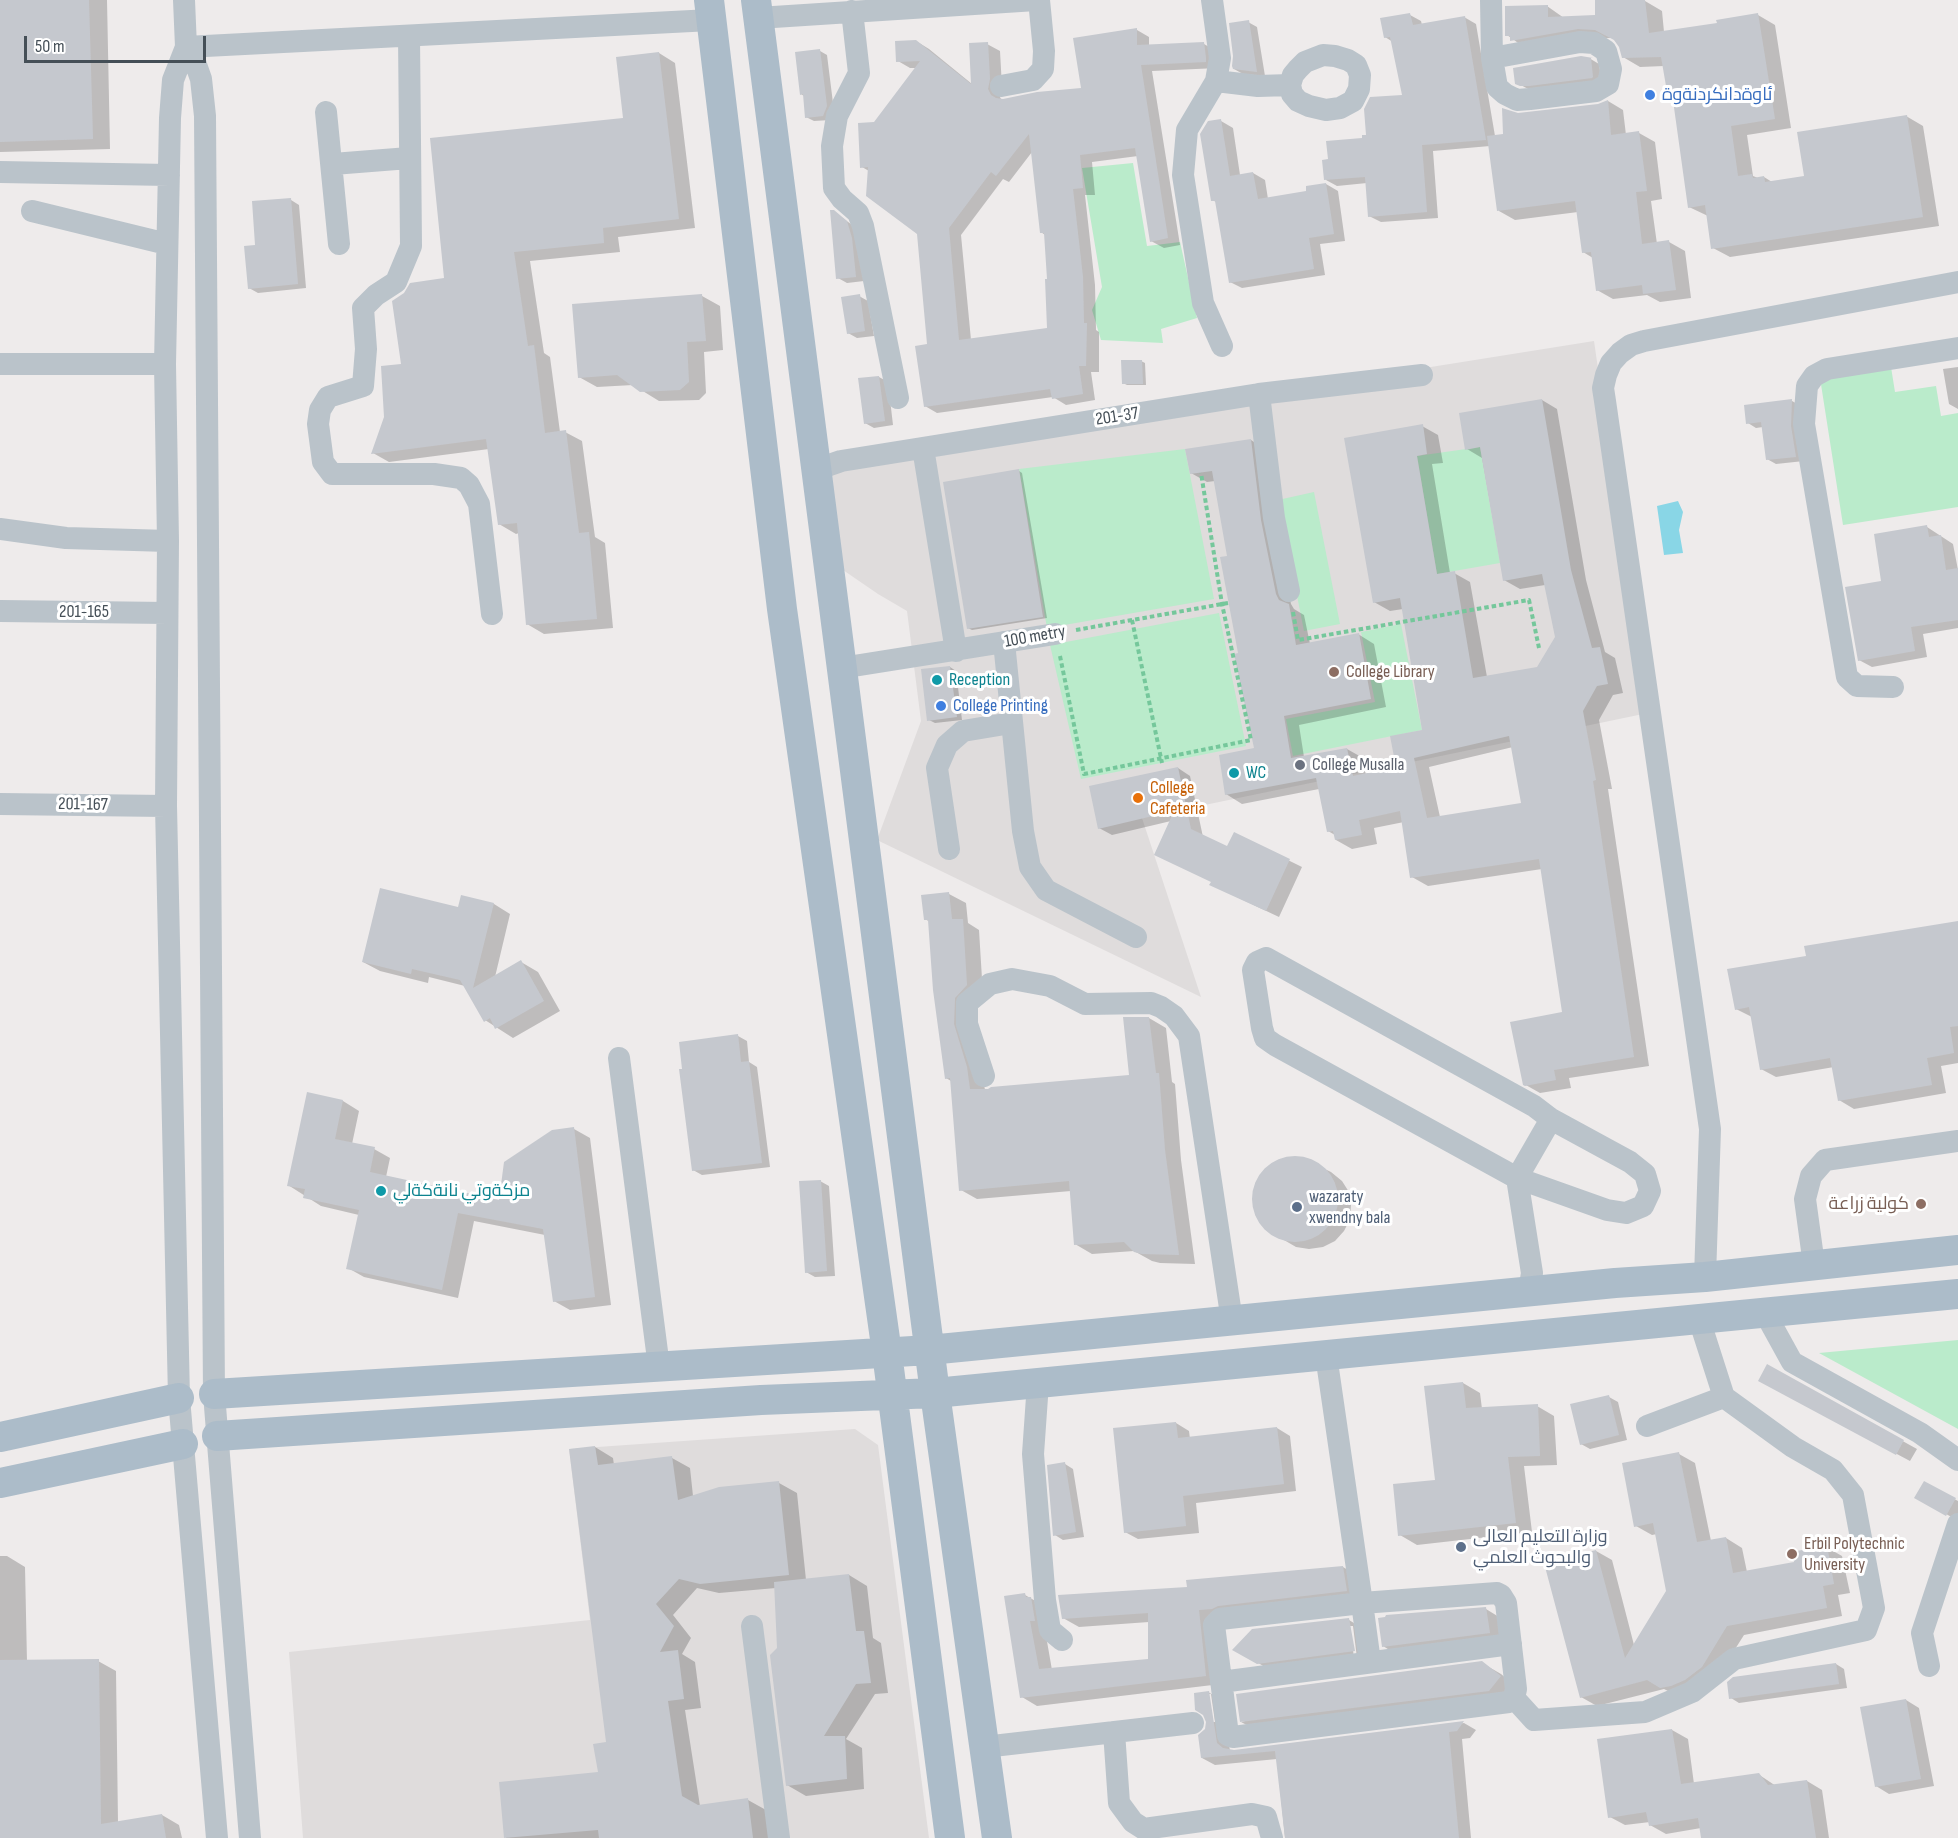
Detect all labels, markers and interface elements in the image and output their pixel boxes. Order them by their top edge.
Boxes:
scale bar [27,24,208,62]
text: 50 m [35,36,65,57]
place label: ئاوةدانكردنةوة [1662,84,1772,106]
marker: ئاوةدانكردنةوة [1643,88,1657,102]
street label: 201-37 [1094,403,1140,431]
street label: 201-165 [59,601,109,623]
street label: 100 metry [1003,621,1067,653]
place label: College Library [1346,661,1435,683]
marker: College Library [1327,665,1341,679]
place label: Reception [949,669,1010,691]
marker: Reception [930,673,944,687]
place label: College Printing [953,695,1048,717]
marker: College Printing [934,699,948,713]
place label: College Musalla [1312,754,1404,776]
marker: College Musalla [1293,758,1307,772]
place label: WC [1246,762,1266,784]
marker: WC [1227,766,1241,780]
place label: College Cafeteria [1150,777,1205,820]
marker: College Cafeteria [1131,791,1145,805]
street label: 201-167 [58,794,108,816]
place label: مزكةوتي نانةكةلي [393,1180,530,1202]
marker: مزكةوتي نانةكةلي [374,1184,388,1198]
place label: wazaraty xwendny bala [1309,1186,1390,1228]
place label: كولية زراعة [1828,1193,1909,1215]
marker: كولية زراعة [1914,1197,1928,1211]
marker: wazaraty xwendny bala [1290,1200,1304,1214]
place label: وزارة التعليم العالى والبحوث العلمي [1473,1526,1607,1568]
place label: Erbil Polytechnic University [1804,1533,1905,1576]
marker: وزارة التعليم العالى والبحوث العلمي [1454,1540,1468,1554]
marker: Erbil Polytechnic University [1785,1547,1799,1561]

